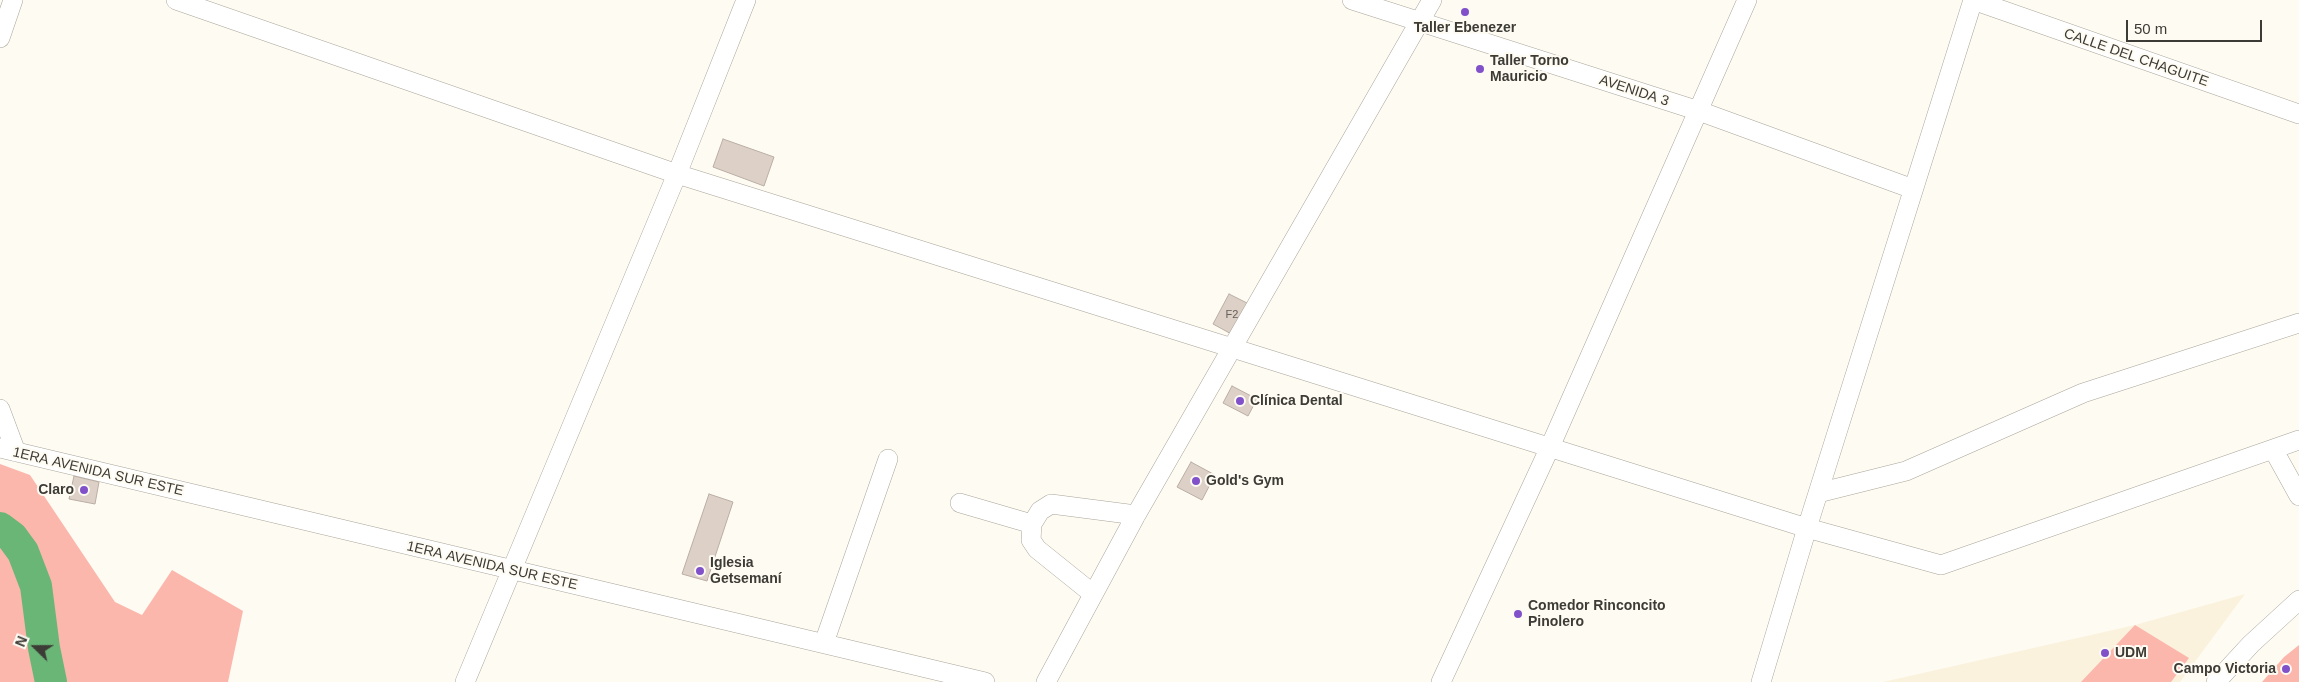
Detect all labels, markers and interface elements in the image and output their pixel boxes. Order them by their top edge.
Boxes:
marker: Taller Ebenezer [1459,6,1471,18]
scale bar [2129,10,2265,42]
place label: Taller Ebenezer [1414,20,1516,36]
text: 50 m [2134,20,2167,37]
street label: CALLE DEL CHAGUITE [2062,25,2210,91]
place label: Taller Torno Mauricio [1490,53,1569,85]
marker: Taller Torno Mauricio [1474,63,1486,75]
street label: AVENIDA 3 [1597,72,1671,110]
house number: F2 [1226,308,1238,322]
place label: Clínica Dental [1250,393,1343,409]
marker: Clínica Dental [1234,395,1246,407]
street label: 1ERA AVENIDA SUR ESTE [11,444,185,500]
place label: Gold's Gym [1206,473,1284,489]
marker: Gold's Gym [1190,475,1202,487]
place label: Claro [38,482,74,498]
marker: Claro [78,484,90,496]
street label: 1ERA AVENIDA SUR ESTE [405,538,579,594]
place label: Iglesia Getsemaní [710,555,782,588]
marker: Iglesia Getsemaní [694,565,706,577]
place label: Comedor Rinconcito Pinolero [1528,598,1666,630]
marker: Comedor Rinconcito Pinolero [1512,608,1524,620]
north arrow [10,622,60,672]
text: N [12,634,30,649]
place label: UDM [2115,645,2147,661]
marker: UDM [2099,647,2111,659]
place label: Campo Victoria [2174,661,2276,677]
marker: Campo Victoria [2280,663,2292,675]

